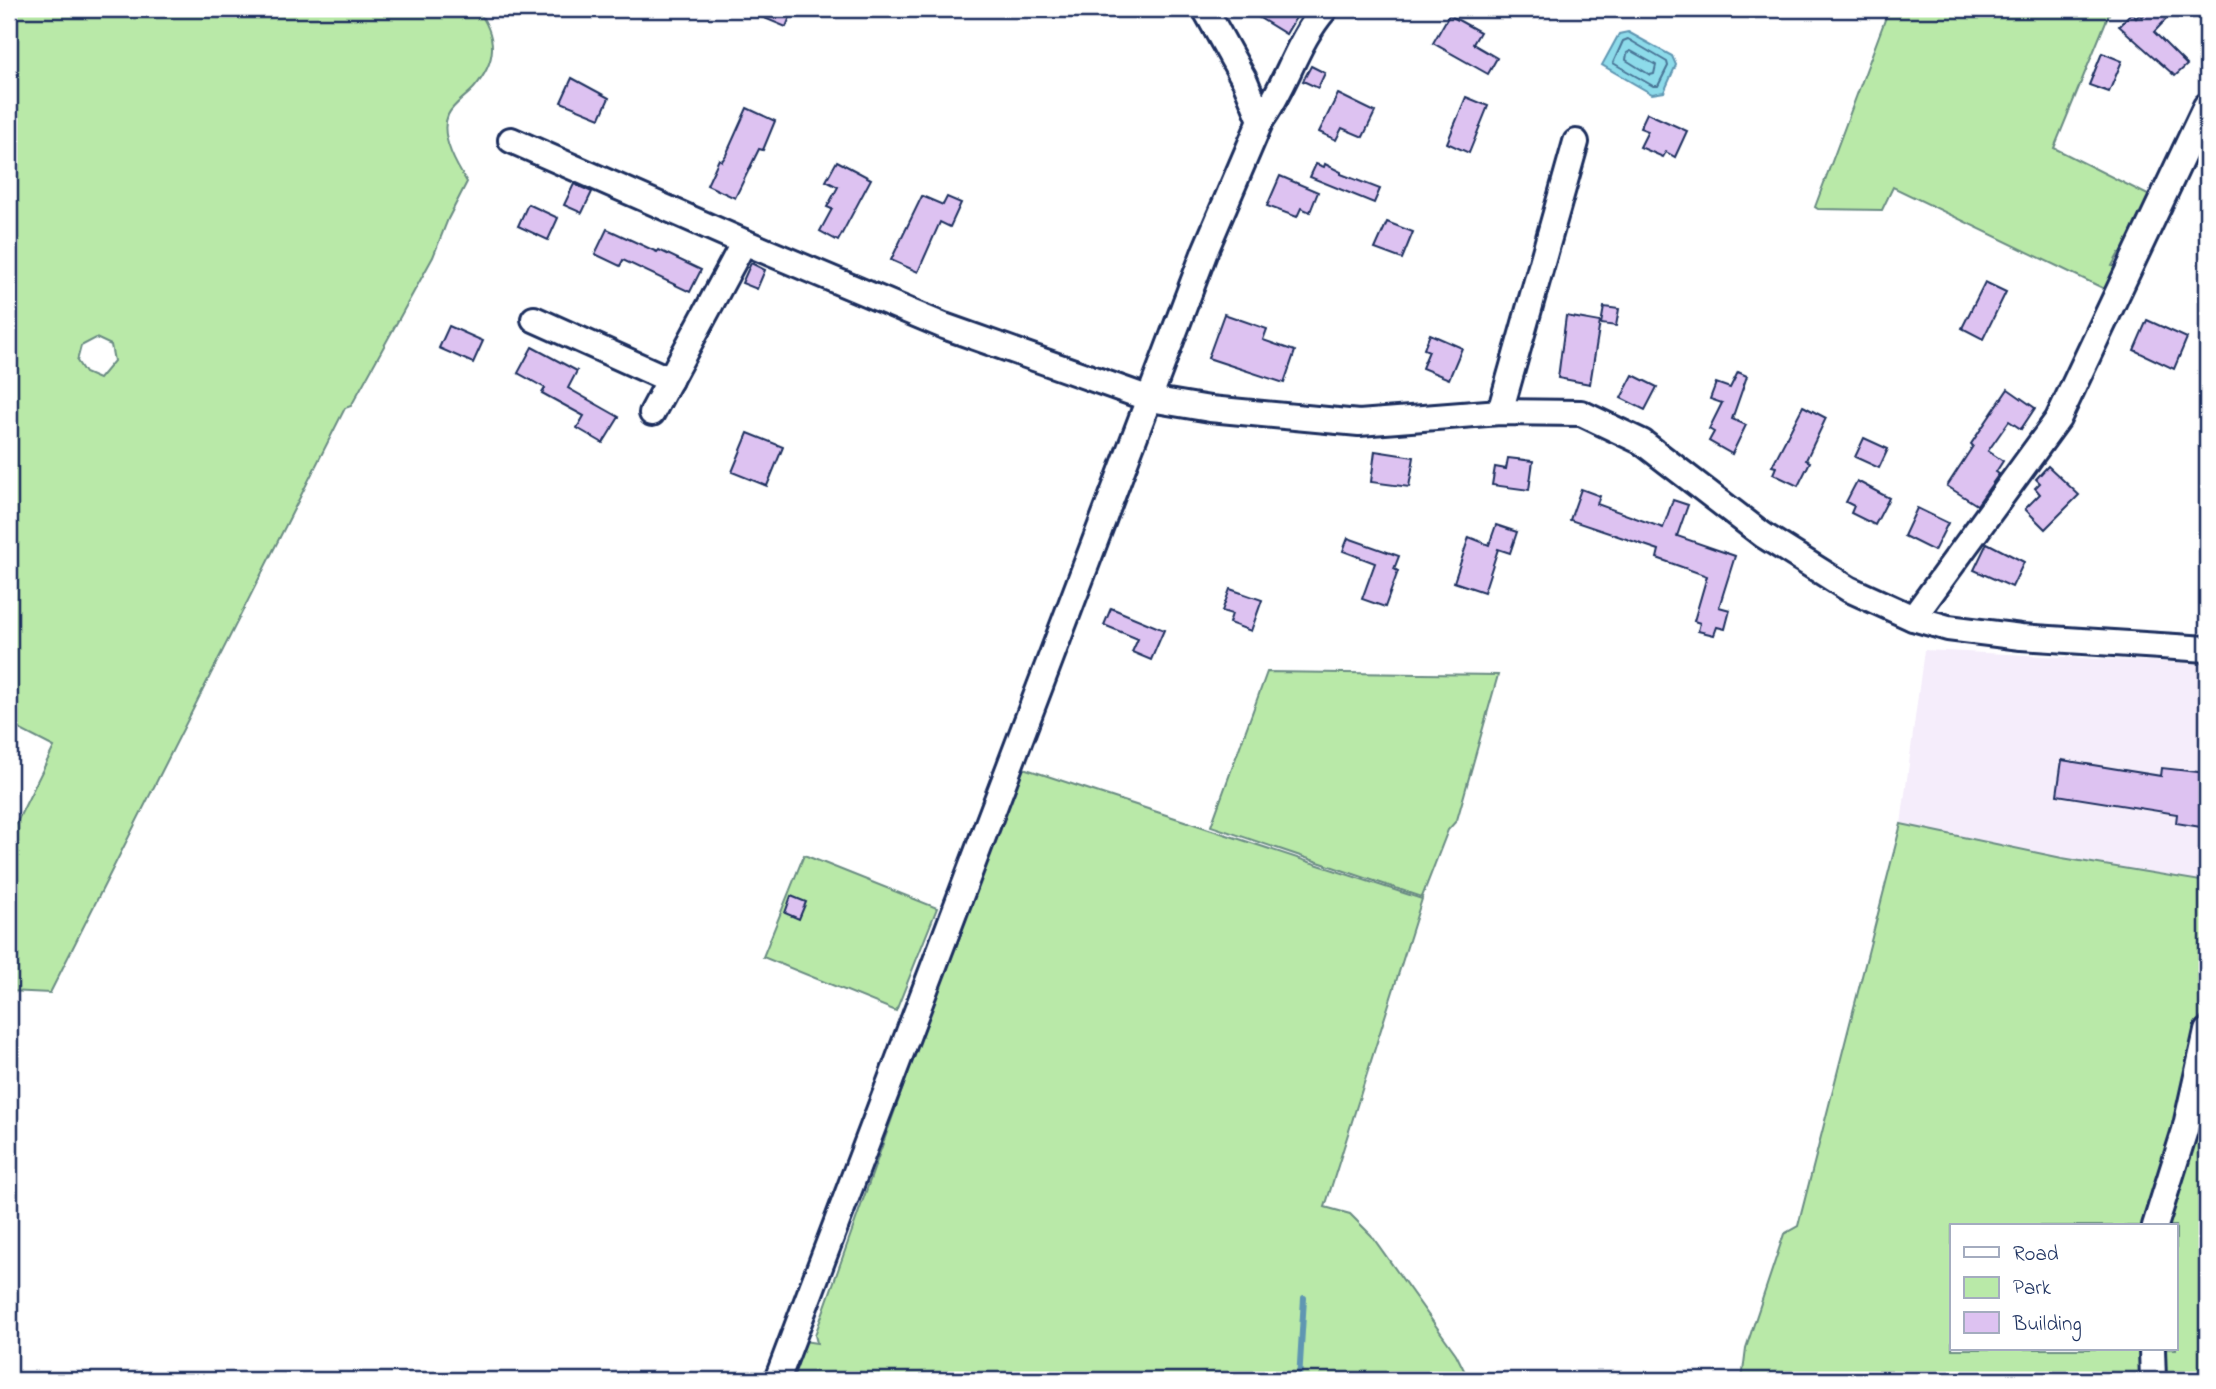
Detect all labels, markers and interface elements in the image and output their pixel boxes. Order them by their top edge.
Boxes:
legend [1950,1224,2178,1350]
text: Road [2013,1240,2059,1270]
text: Park [2013,1274,2052,1304]
text: Building [2012,1310,2082,1342]

